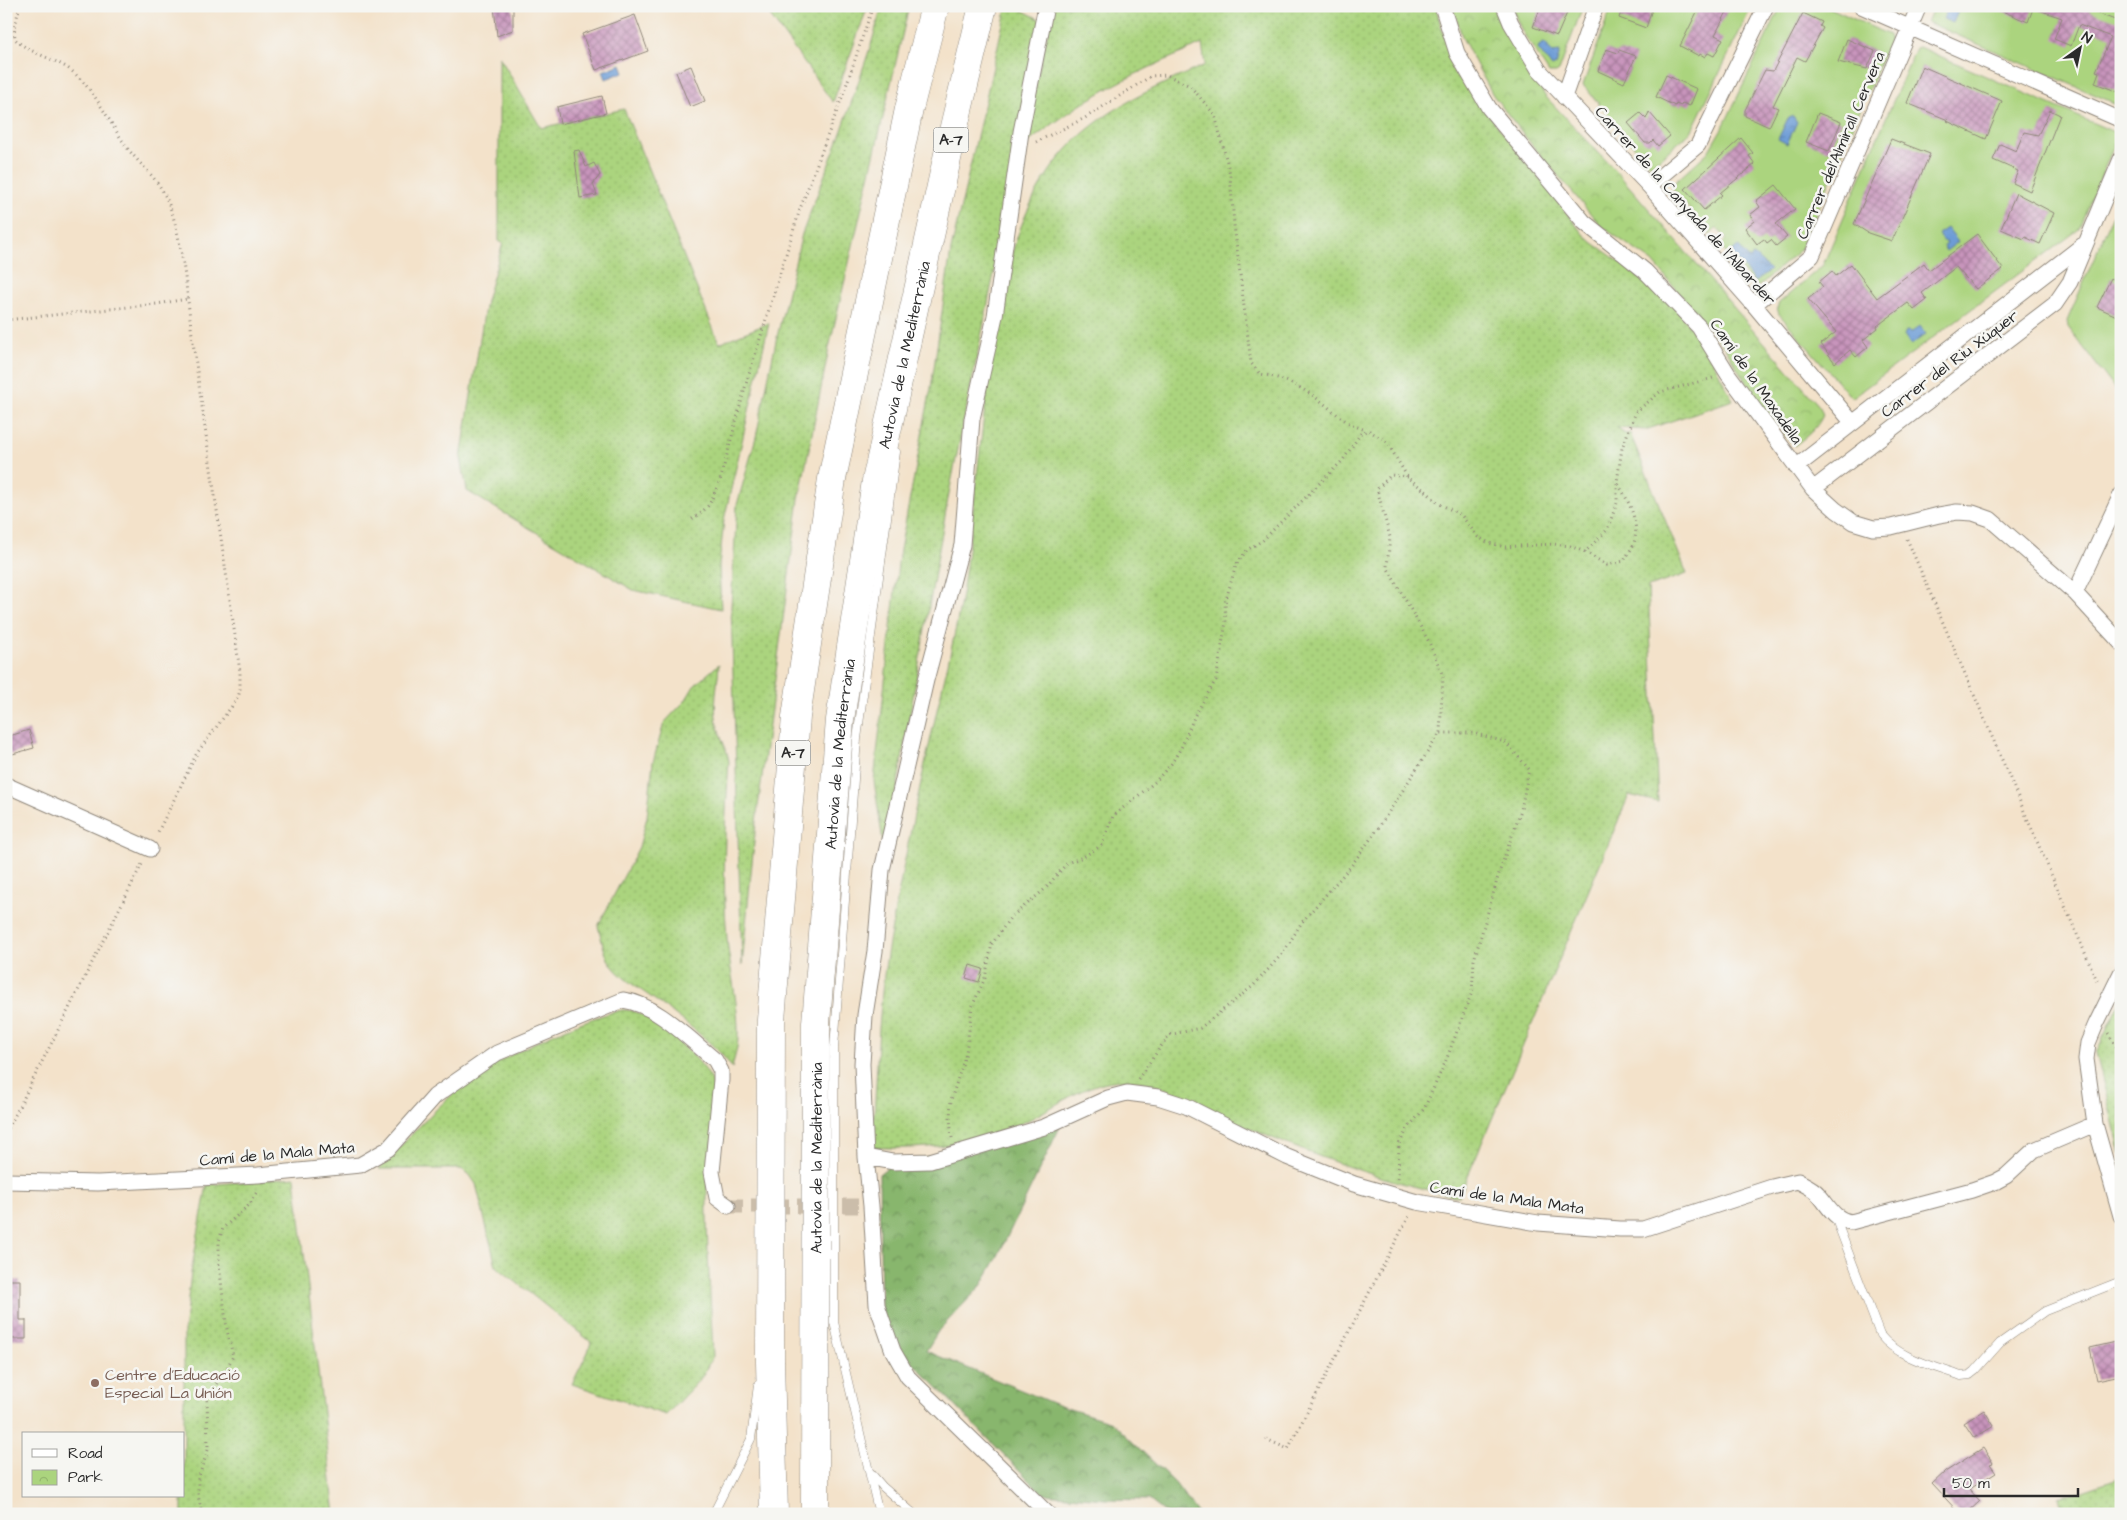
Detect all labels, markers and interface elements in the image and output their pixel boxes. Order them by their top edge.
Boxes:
north arrow [2054,22,2104,72]
text: N [2077,27,2096,49]
street label: Carrer del'Almirall Cervera [1791,48,1890,243]
street label: Carrer de la Canyada de l'Albarder [1589,101,1781,311]
road number: A-7 [934,128,968,152]
street label: Autovia de la Mediterrània [873,259,936,451]
street label: Carrer del Riu Xúquer [1876,305,2023,423]
street label: Camí de la Maxadella [1705,315,1808,449]
street label: Autovia de la Mediterrània [820,657,861,850]
road number: A-7 [776,740,810,766]
street label: Autovia de la Mediterrània [806,1062,828,1254]
street label: Camí de la Mala Mata [199,1136,356,1172]
street label: Camí de la Mala Mata [1428,1176,1585,1220]
place label: Centre d'Educació Especial La Unión [105,1364,240,1404]
marker: Centre d'Educació Especial La Unión [89,1377,101,1389]
legend [22,1432,185,1498]
text: Road [68,1443,103,1464]
scale bar [1944,1465,2078,1497]
text: Park [68,1467,103,1488]
text: 50 m [1952,1473,1990,1494]

